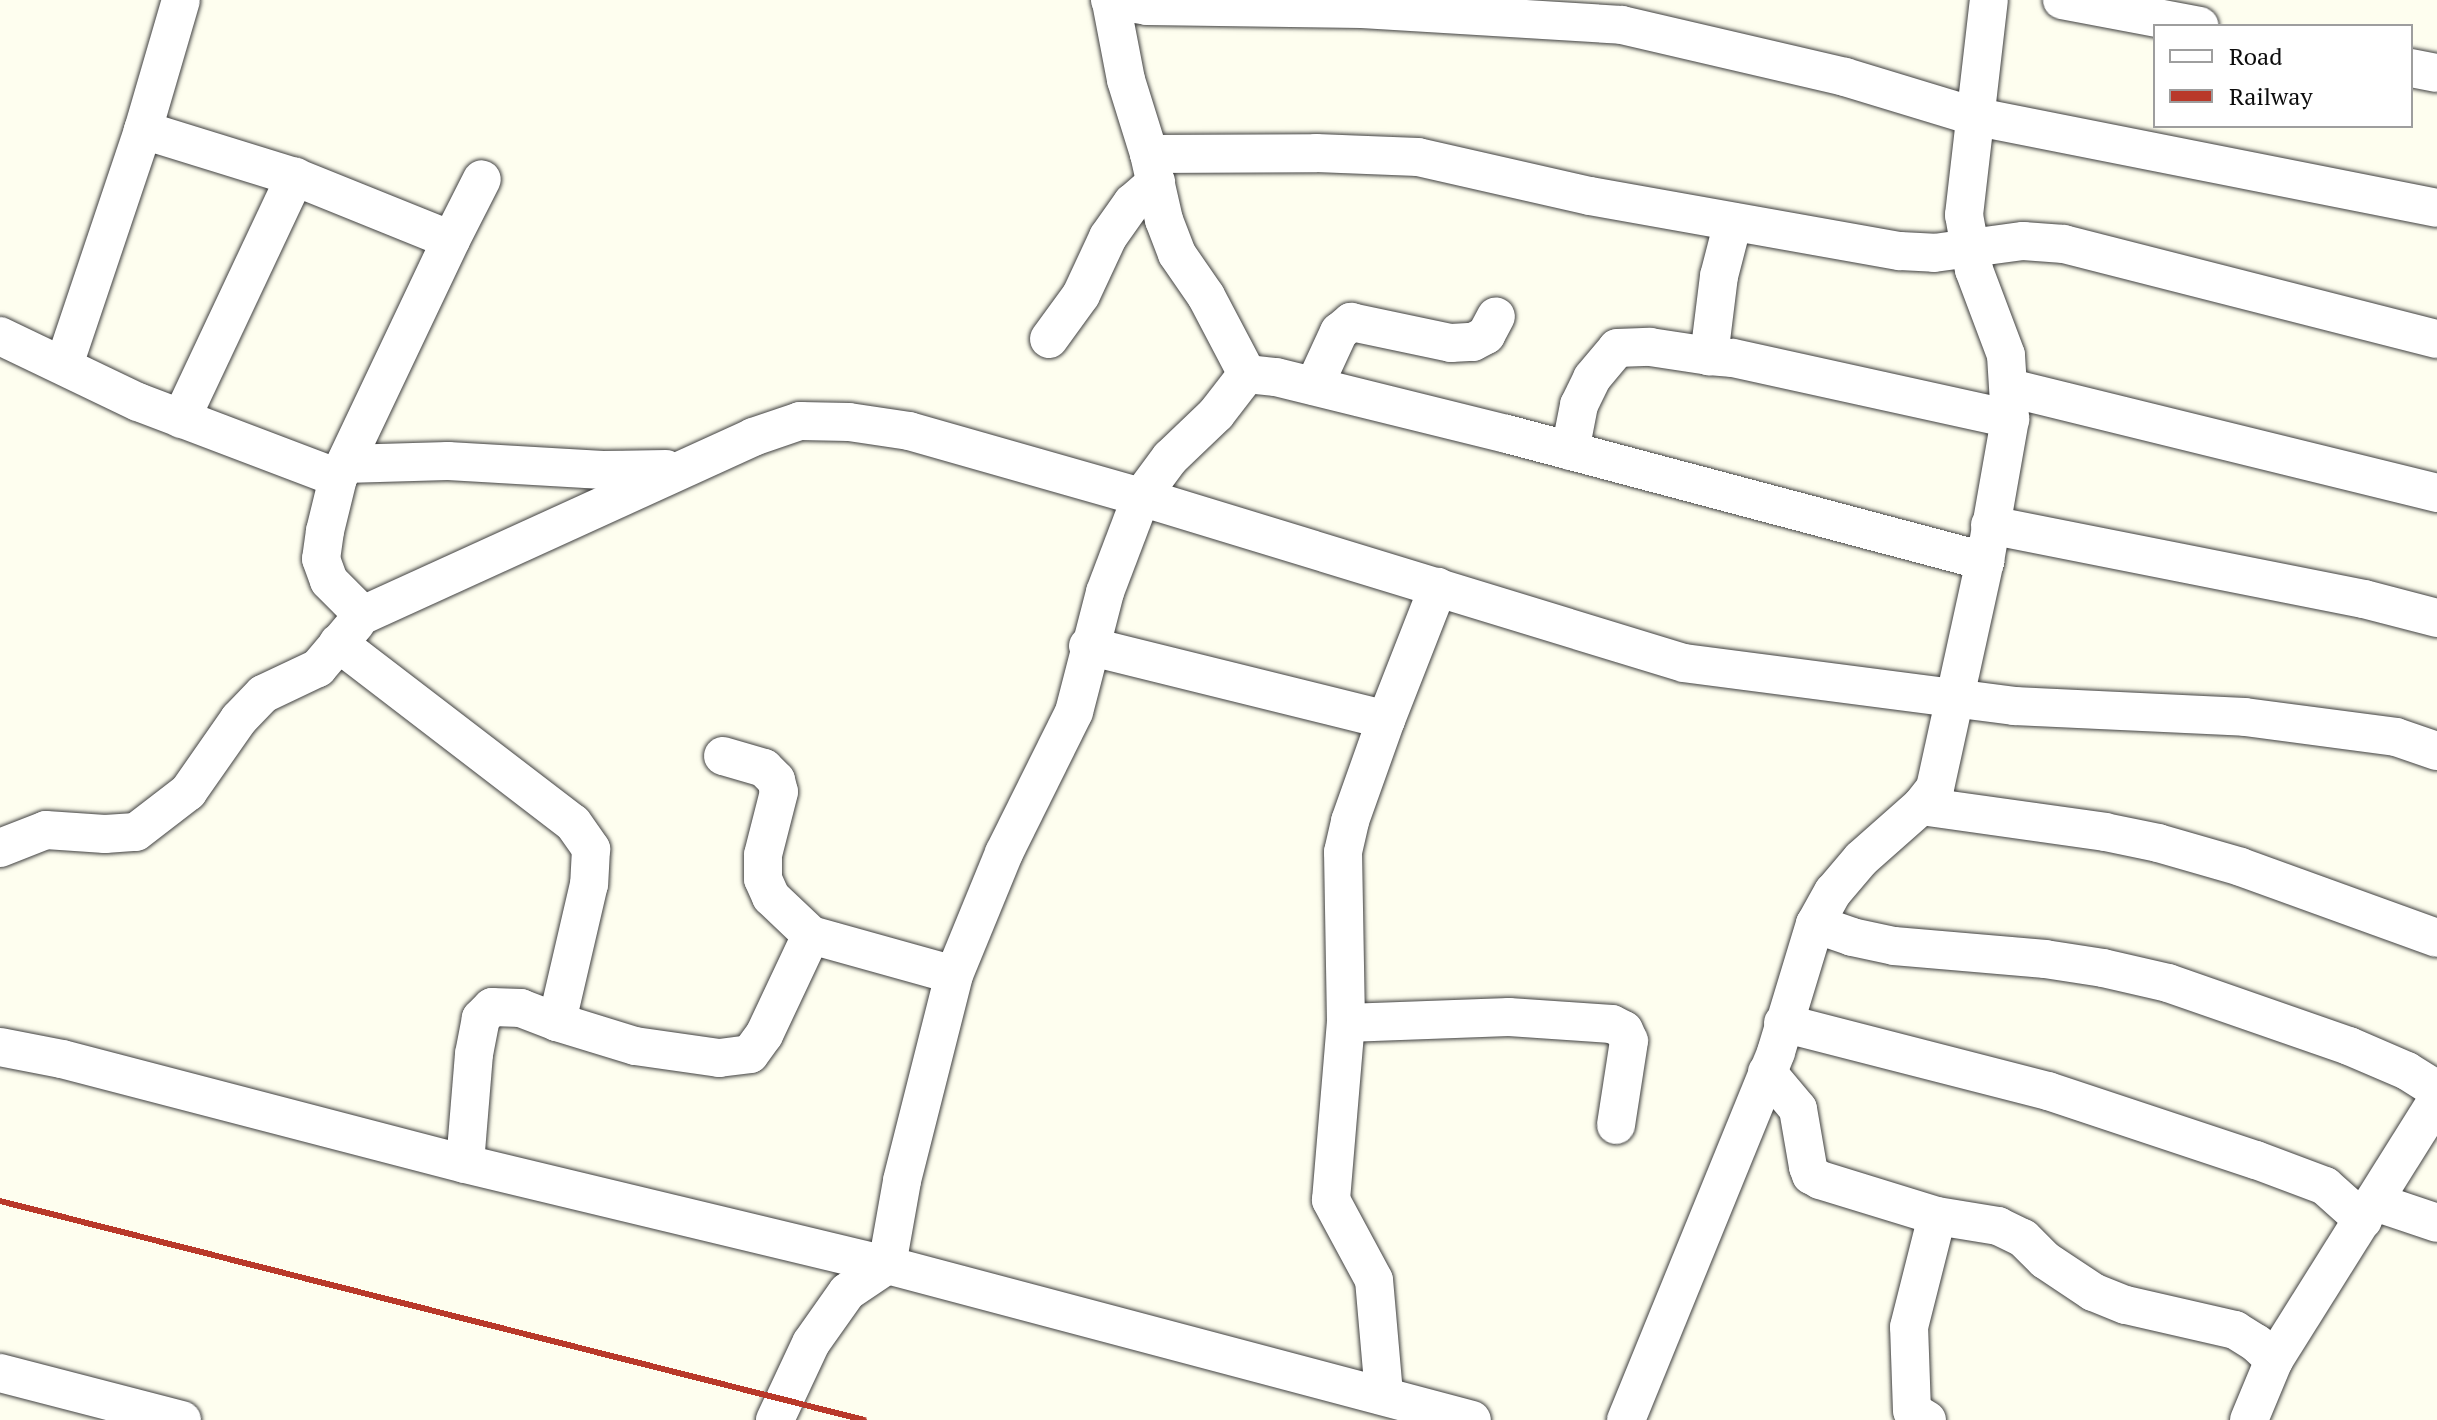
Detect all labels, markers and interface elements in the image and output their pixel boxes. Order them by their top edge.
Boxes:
legend [2153,24,2413,128]
text: Road [2229,40,2283,72]
text: Railway [2229,80,2313,112]

